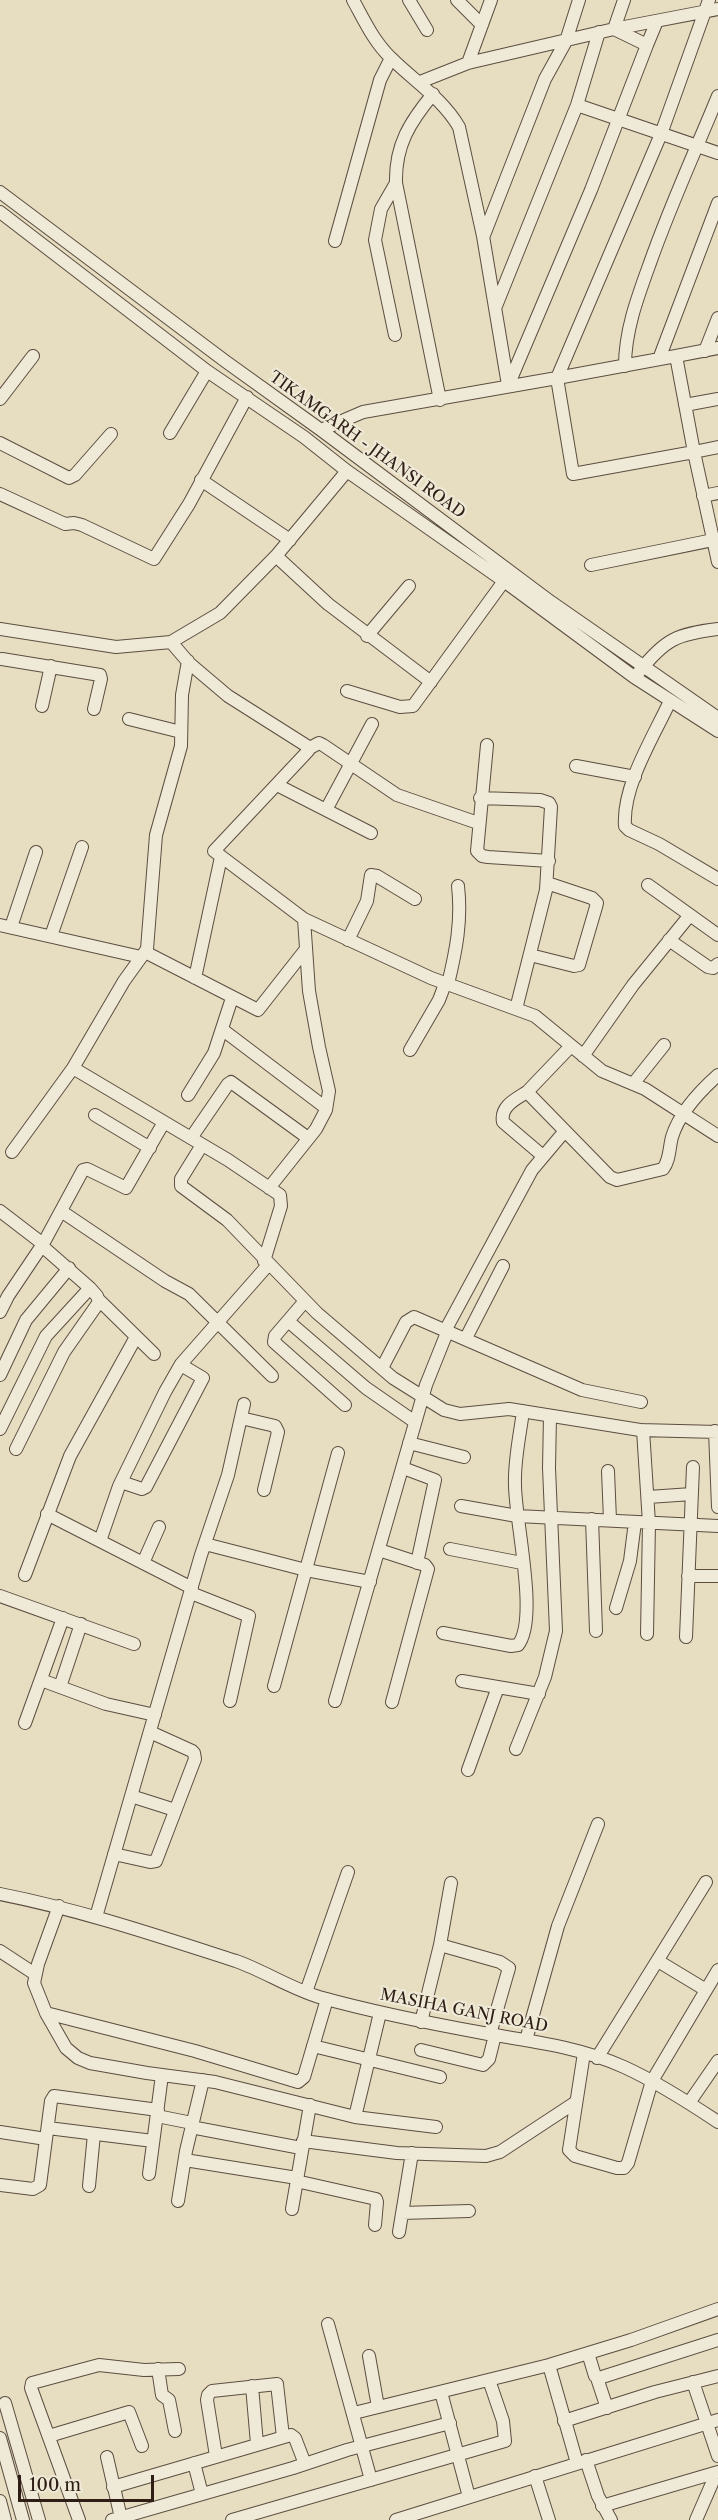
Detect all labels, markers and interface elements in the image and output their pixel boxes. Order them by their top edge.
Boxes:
street label: TIKAMGARH - JHANSI ROAD [265,367,469,523]
street label: MASIHA GANJ ROAD [379,1985,549,2037]
scale bar [21,2463,158,2501]
text: 100 m [29,2474,81,2496]

